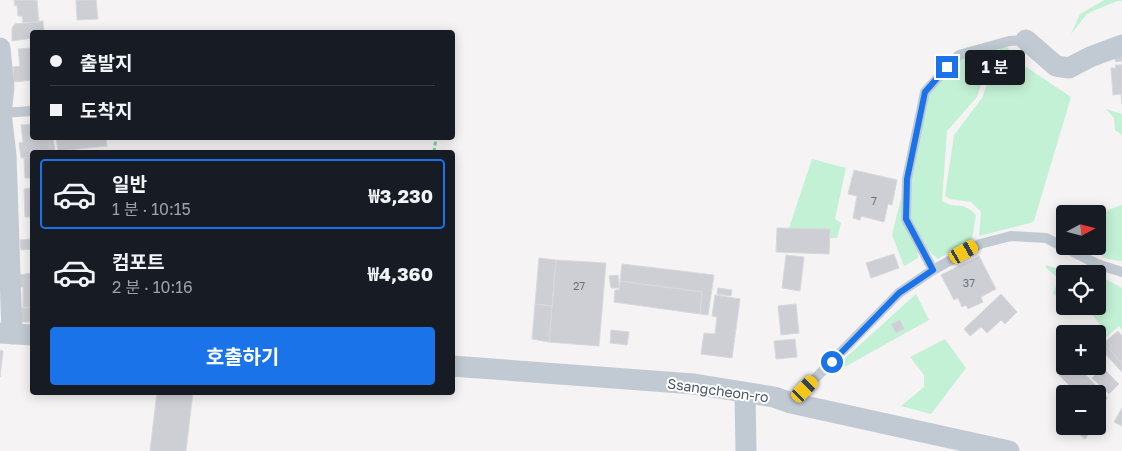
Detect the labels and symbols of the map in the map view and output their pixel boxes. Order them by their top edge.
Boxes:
callout: 1 분 [964,50,1024,84]
route end [936,56,958,78]
house number: 7 [871,194,877,207]
north arrow [1056,205,1106,255]
car [947,238,980,266]
house number: 37 [963,276,975,289]
house number: 27 [573,279,585,292]
route start [821,351,843,373]
car [789,373,820,405]
street label: Ssangcheon-ro [666,374,770,406]

